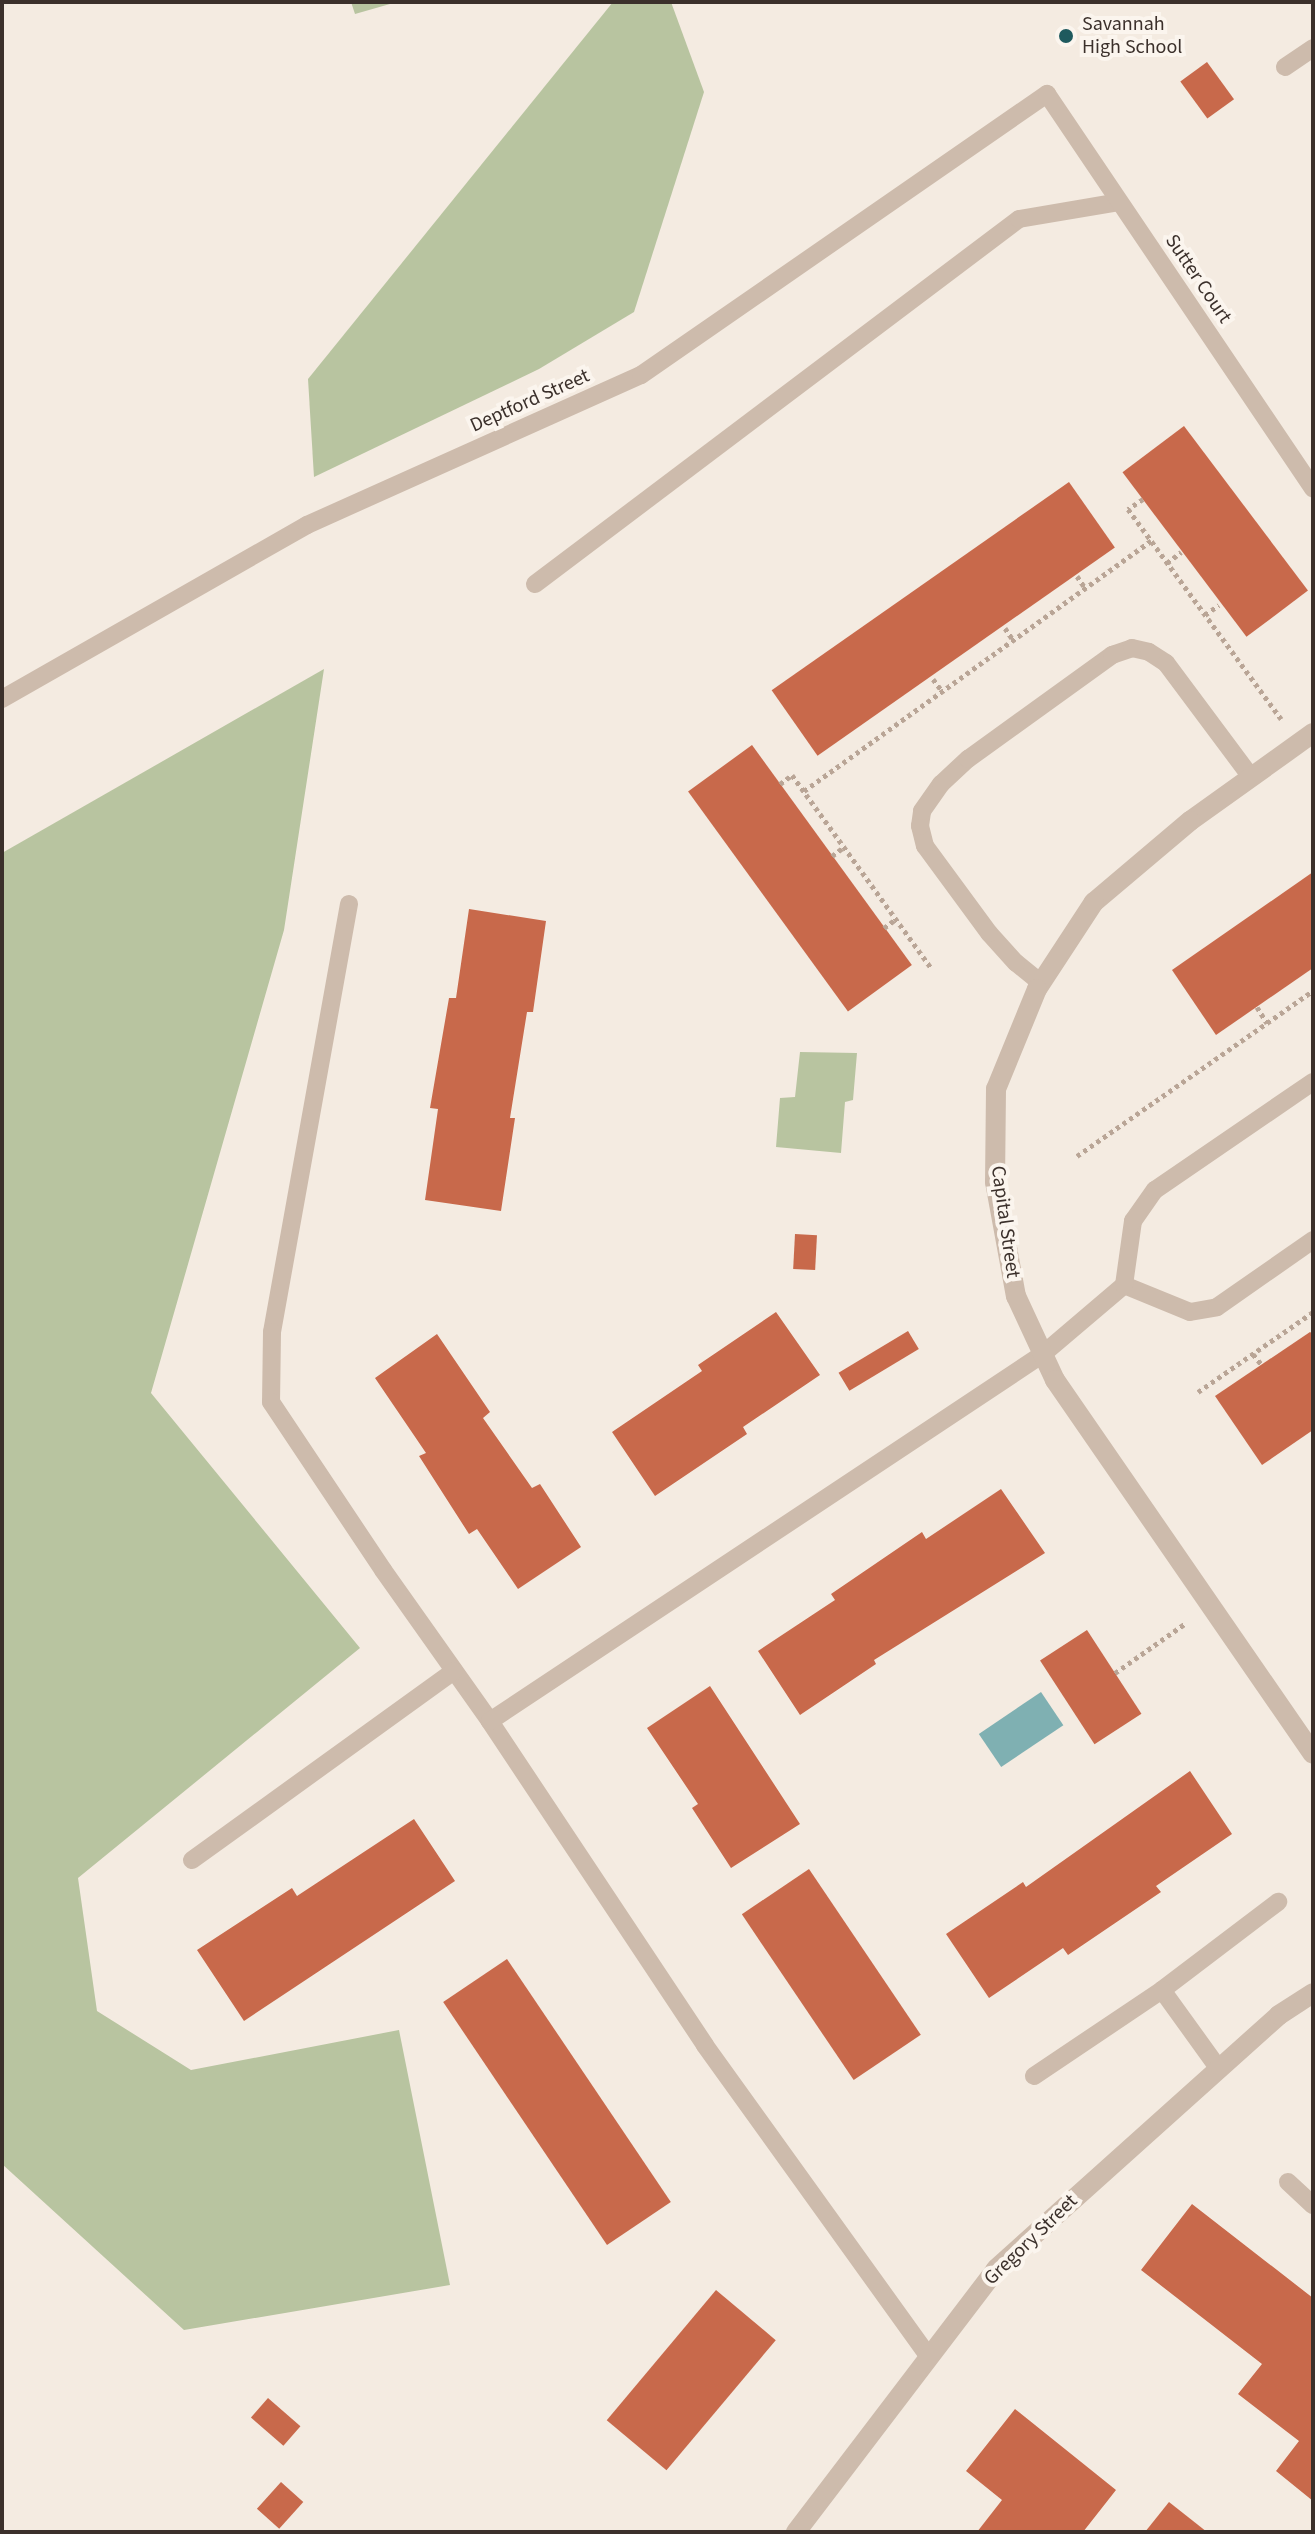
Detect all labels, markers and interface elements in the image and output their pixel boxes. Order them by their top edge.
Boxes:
place label: Savannah High School [1082,12,1182,59]
marker: Savannah High School [1057,27,1075,45]
street label: Sutter Court [1160,230,1236,328]
street label: Deptford Street [467,364,593,438]
street label: Capital Street [985,1164,1025,1280]
street label: Gregory Street [979,2190,1083,2290]

